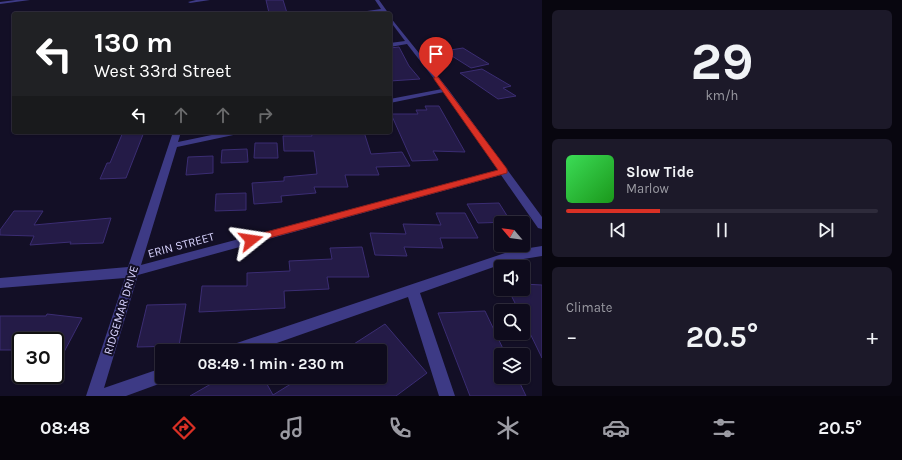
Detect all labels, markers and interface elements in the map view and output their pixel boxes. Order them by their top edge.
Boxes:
text: 130 m [94,26,173,59]
icon: left [28,28,80,80]
text: 29 [690,31,754,92]
pin [419,37,453,78]
icon: arrive [425,43,447,65]
text: West 33rd Street [94,60,231,82]
text: km/h [706,88,738,103]
icon: left [128,104,150,126]
icon: ahead [170,104,192,126]
icon: ahead [212,104,234,126]
icon: right [254,104,276,126]
text: Slow Tide [626,163,694,181]
text: Marlow [626,181,669,196]
north arrow [494,216,530,252]
map controls [494,216,530,384]
position arrow [230,219,272,261]
icon: previous [607,219,629,241]
icon: pause [711,219,733,241]
icon: next [815,219,837,241]
street label: ERIN STREET [146,229,216,261]
button: sound [494,260,530,296]
street label: RIDGEMAR DRIVE [101,264,141,356]
text: Climate [566,300,612,315]
button: search [494,304,530,340]
text: 20.5° [686,319,758,355]
text: − [566,324,578,350]
text: + [866,324,878,350]
speed limit sign: 30 [12,332,64,384]
button: layers [494,348,530,384]
text: 08:49 · 1 min · 230 m [198,355,344,373]
icon: directions [170,414,198,442]
icon: music [278,414,306,442]
icon: phone [386,414,414,442]
icon: climate [494,414,522,442]
icon: car [602,414,630,442]
icon: filters [710,414,738,442]
text: 08:48 [40,417,90,439]
text: 20.5° [818,417,862,439]

